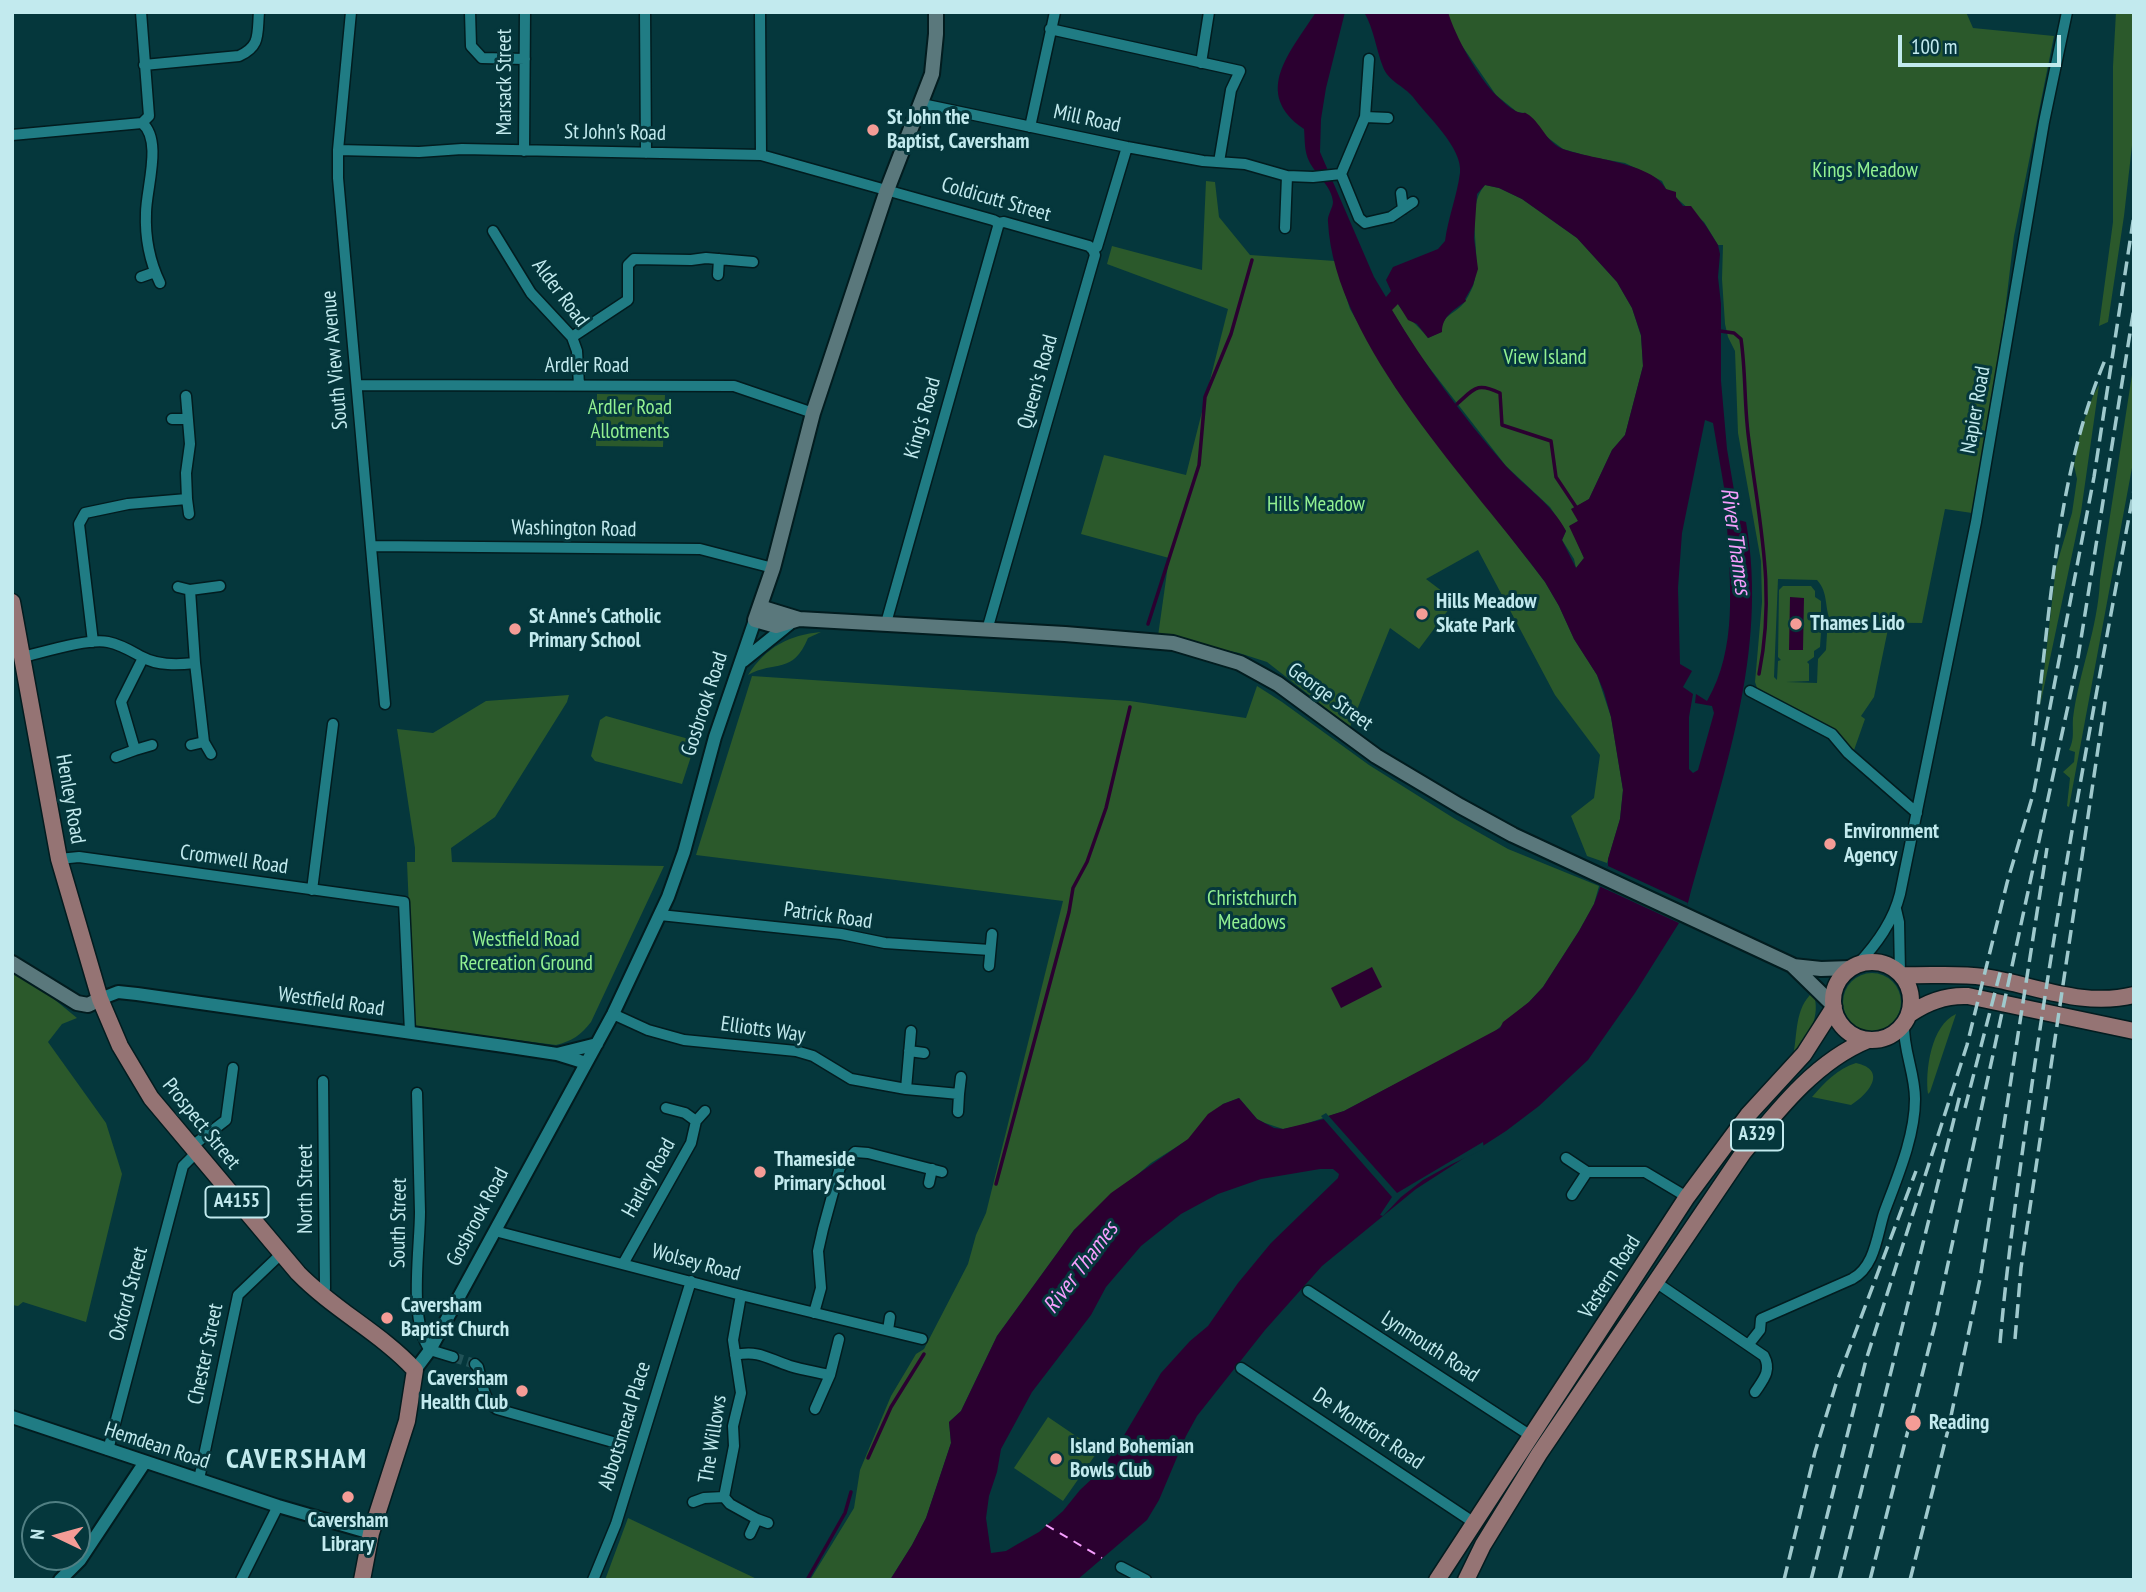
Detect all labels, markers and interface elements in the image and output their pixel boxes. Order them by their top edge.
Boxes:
scale bar [1901,21,2064,65]
street label: Marsack Street [492,29,518,135]
text: 100 m [1911,33,1957,60]
street label: Mill Road [1051,100,1123,138]
place label: St John the Baptist, Caversham [887,105,1029,155]
street label: St John's Road [564,120,666,146]
marker: St John the Baptist, Caversham [865,122,881,138]
park label: Kings Meadow [1812,158,1918,184]
street label: Coldicutt Street [938,172,1054,228]
street label: Alder Road [526,254,594,332]
street label: South View Avenue [316,289,354,431]
street label: Queen's Road [1013,332,1063,432]
park label: View Island [1503,345,1587,371]
street label: Ardler Road [545,353,629,379]
street label: Napier Road [1956,364,1996,456]
street label: King's Road [899,374,947,462]
park label: Ardler Road Allotments [588,395,672,445]
water label: River Thames [1714,486,1756,596]
park label: Hills Meadow [1267,492,1365,518]
street label: Washington Road [511,515,637,543]
place label: Hills Meadow Skate Park [1436,589,1536,639]
place label: St Anne's Catholic Primary School [529,604,661,654]
marker: Hills Meadow Skate Park [1414,606,1430,622]
place label: Thames Lido [1810,611,1905,637]
marker: Thames Lido [1788,616,1804,632]
marker: St Anne's Catholic Primary School [507,621,523,637]
street label: Gosbrook Road [676,649,734,759]
street label: George Street [1282,658,1378,736]
street label: Henley Road [50,752,90,846]
place label: Environment Agency [1844,819,1939,869]
marker: Environment Agency [1822,836,1838,852]
street label: Cromwell Road [178,840,290,880]
park label: Christchurch Meadows [1207,886,1297,936]
street label: Patrick Road [782,897,874,935]
park label: Westfield Road Recreation Ground [459,927,593,977]
street label: Westfield Road [276,982,386,1022]
street label: Elliotts Way [719,1012,807,1048]
street label: Prospect Street [157,1073,245,1175]
road number: A329 [1731,1120,1783,1150]
street label: Harley Road [617,1134,681,1222]
street label: North Street [293,1144,319,1234]
place label: Thameside Primary School [774,1147,886,1197]
street label: Gosbrook Road [442,1163,514,1271]
marker: Thameside Primary School [752,1164,768,1180]
street label: South Street [386,1178,412,1268]
road number: A4155 [205,1186,268,1218]
water label: River Thames [1038,1217,1124,1319]
street label: Vastern Road [1574,1231,1646,1323]
street label: Wolsey Road [649,1239,743,1287]
street label: Oxford Street [104,1244,154,1344]
place label: Caversham Baptist Church [401,1293,509,1343]
street label: Chester Street [183,1301,229,1407]
street label: Lynmouth Road [1376,1306,1484,1388]
marker: Caversham Baptist Church [379,1310,395,1326]
street label: Abbotsmead Place [594,1359,656,1493]
place label: Caversham Health Club [421,1366,508,1416]
marker: Caversham Health Club [514,1383,530,1399]
street label: De Montfort Road [1308,1383,1428,1475]
street label: The Willows [694,1393,732,1485]
place label: Reading [1929,1410,1989,1436]
marker: Reading [1903,1413,1923,1433]
street label: Hemdean Road [101,1417,213,1475]
place label: Island Bohemian Bowls Club [1070,1434,1194,1484]
district label: CAVERSHAM [227,1443,367,1477]
marker: Island Bohemian Bowls Club [1048,1451,1064,1467]
marker: Caversham Library [340,1489,356,1505]
north arrow [21,1501,91,1571]
place label: Caversham Library [308,1508,388,1558]
text: N [25,1528,49,1541]

